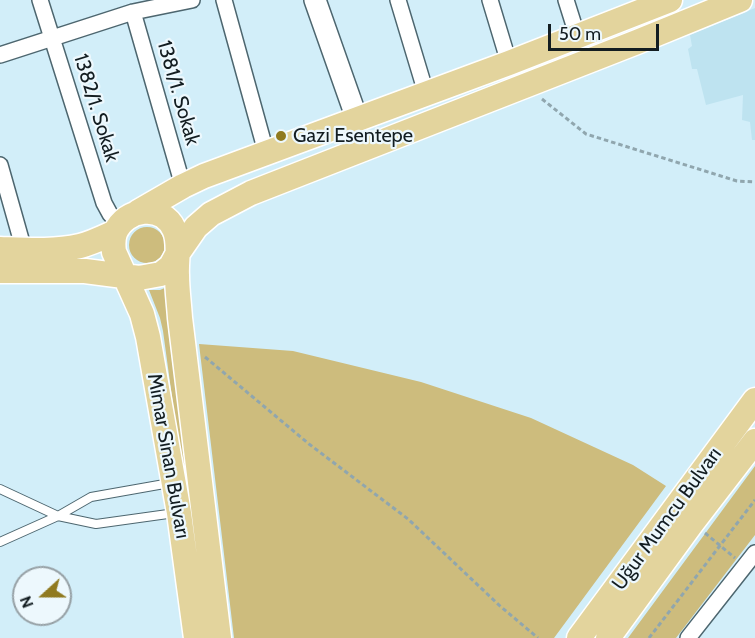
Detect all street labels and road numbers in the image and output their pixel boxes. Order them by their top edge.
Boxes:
street label: 1381/1. Sokak [152,38,204,148]
street label: 1382/1. Sokak [68,51,124,165]
street label: Mimar Sinan Bulvarı [142,372,194,540]
street label: Uğur Mumcu Bulvarı [607,443,727,595]

